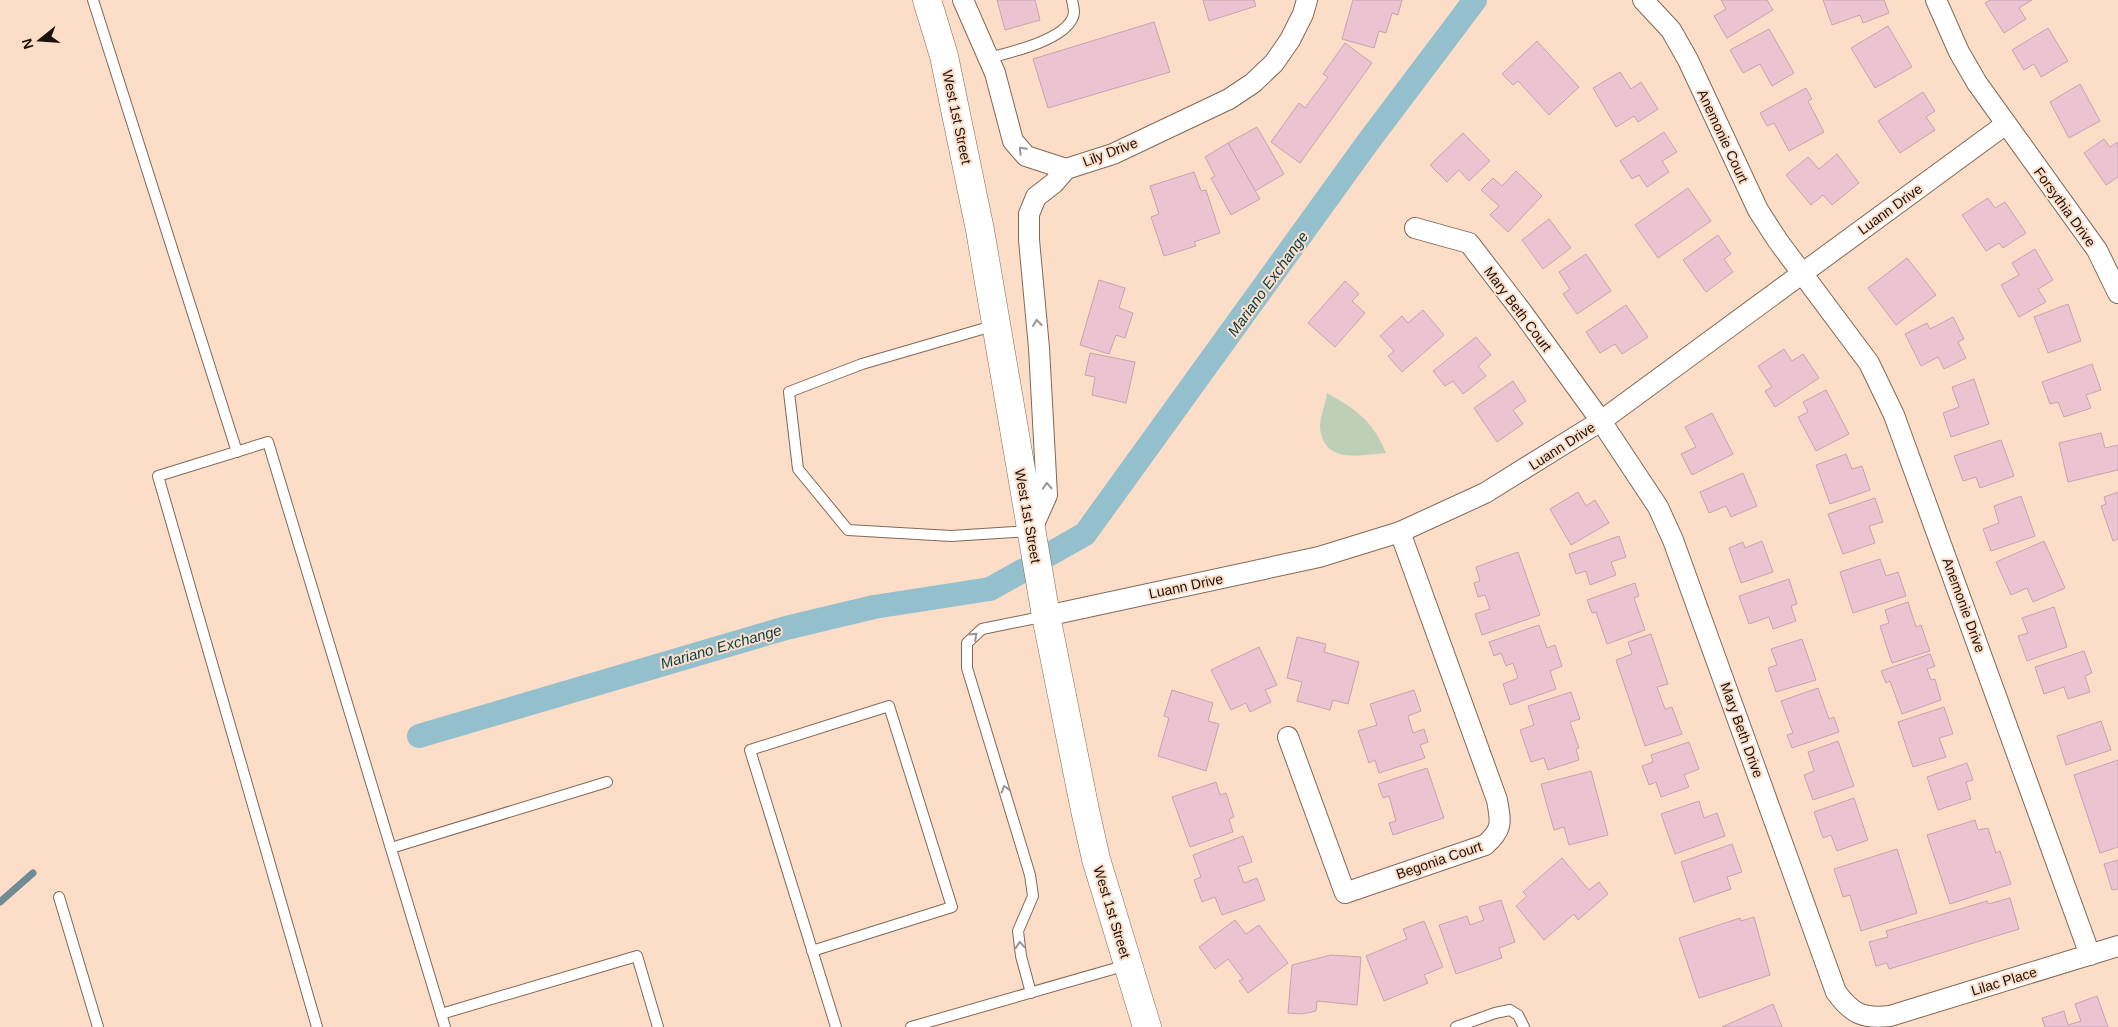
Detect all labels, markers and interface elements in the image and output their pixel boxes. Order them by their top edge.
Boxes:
north arrow [15,15,65,65]
text: N [18,37,37,51]
street label: West 1st Street [939,69,975,165]
street label: Anemonie Court [1694,87,1752,185]
street label: Lily Drive [1080,134,1140,170]
one-way arrow [1019,147,1028,156]
street label: Forsythia Drive [2031,164,2099,250]
street label: Luann Drive [1855,180,1925,238]
water label: Mariano Exchange [1224,228,1311,339]
street label: Mary Beth Court [1481,263,1555,355]
one-way arrow [1032,319,1043,327]
street label: Luann Drive [1526,419,1598,473]
street label: West 1st Street [1012,468,1044,564]
one-way arrow [1041,481,1052,489]
street label: Anemonie Drive [1939,555,1989,655]
street label: Luann Drive [1147,570,1225,602]
water label: Mariano Exchange [658,621,783,672]
one-way arrow [969,633,978,642]
street label: Mary Beth Drive [1717,680,1767,780]
one-way arrow [1000,786,1010,794]
street label: Begonia Court [1394,838,1484,882]
street label: West 1st Street [1090,864,1134,960]
one-way arrow [1014,941,1025,949]
street label: Lilac Place [1969,963,2039,999]

